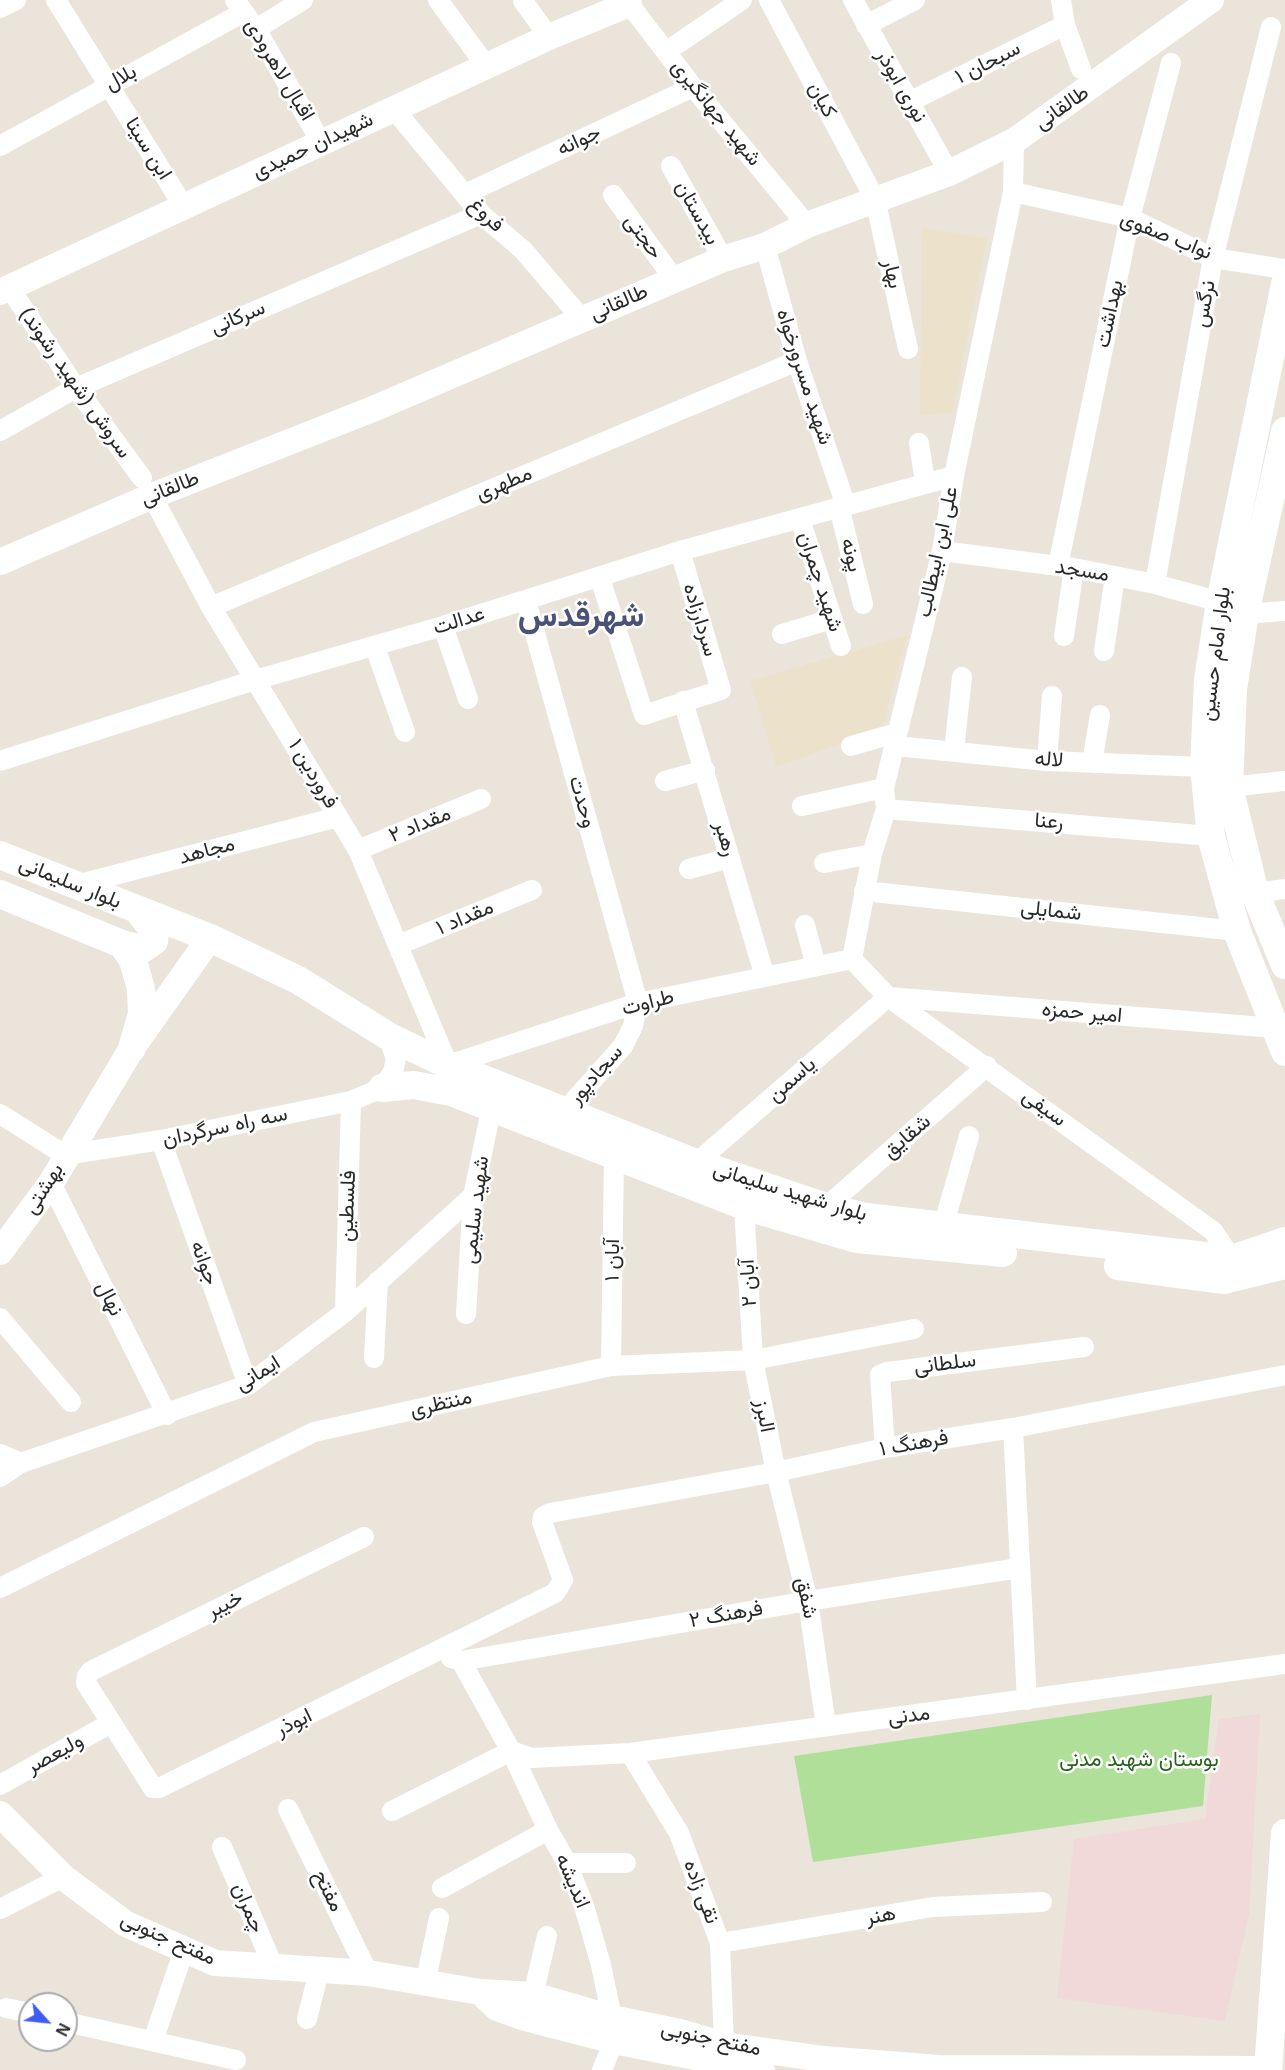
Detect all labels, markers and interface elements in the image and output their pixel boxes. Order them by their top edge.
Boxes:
street label: اقبال لاهرودی [239,14,319,126]
street label: سبحان ۱ [951,36,1025,90]
street label: نوری ابوذر [870,45,932,127]
street label: شهید جهانگیری [665,55,767,171]
street label: بلال [101,59,141,97]
street label: کیان [802,78,842,122]
street label: طالقانی [1030,80,1094,136]
street label: شهیدان حمیدی [249,107,377,185]
street label: ابن سینا [119,113,177,185]
street label: جوانه [553,120,605,162]
street label: بیدستان [669,177,725,249]
street label: فروغ [463,192,509,238]
street label: نواب صفوی [1117,206,1215,266]
street label: حجتی [618,210,668,264]
street label: بهار [876,257,908,291]
street label: بهداشت [1091,278,1129,350]
street label: نرگس [1188,278,1222,330]
street label: طالقانی [586,279,652,327]
street label: سرکانی [207,295,269,341]
street label: سروش (شهید رشوند) [13,303,137,463]
street label: شهید مسرورخواه [770,306,838,448]
street label: مطهری [472,461,536,507]
street label: طالقانی [137,466,203,512]
street label: علی ابن ابیطالب [912,484,964,620]
street label: شهید چمران [792,529,848,635]
street label: پونه [835,536,867,574]
street label: مسجد [1053,554,1111,588]
street label: سردارزاده [677,580,723,660]
street label: بلوار امام حسین [1195,585,1237,723]
district label: شهرقدس [518,597,644,637]
street label: عدالت [430,601,488,641]
street label: فروردین ۱ [282,735,344,813]
street label: لاله [1034,746,1064,774]
street label: وحدت [563,773,601,831]
street label: مقداد ۲ [385,801,455,849]
street label: رعنا [1033,808,1065,836]
street label: رهبر [708,818,742,860]
street label: مجاهد [176,831,238,871]
street label: بلوار سلیمانی [15,851,125,915]
street label: مقداد ۱ [433,895,497,941]
street label: شمایلی [1019,895,1083,927]
street label: طراوت [619,984,677,1022]
street label: امیر حمزه [1041,997,1123,1029]
street label: سجادپور [563,1040,629,1110]
street label: یاسمن [763,1052,821,1108]
street label: سیفی [1017,1084,1071,1132]
street label: سه راه سرگردان [160,1101,290,1153]
street label: شقایق [878,1109,936,1165]
street label: شهید سلیمی [457,1155,495,1265]
street label: بلوار شهید سلیمانی [710,1157,870,1227]
street label: بهشتی [18,1159,70,1219]
street label: فلسطین [334,1170,362,1242]
street label: جوانه [184,1237,224,1289]
street label: آبان ۱ [600,1238,626,1282]
street label: آبان ۲ [735,1259,763,1307]
street label: نهال [90,1278,128,1320]
street label: سلطانی [912,1348,978,1380]
street label: ایمانی [231,1350,285,1398]
street label: منتظری [408,1385,474,1423]
street label: البرز [748,1397,780,1435]
street label: فرهنگ ۱ [878,1426,950,1462]
street label: شفق [789,1575,823,1621]
street label: خیبر [203,1586,247,1624]
street label: فرهنگ ۲ [687,1596,765,1634]
street label: مدنی [887,1701,931,1731]
street label: ابوذر [272,1703,316,1743]
street label: ولیعصر [22,1728,88,1780]
park label: بوستان شهید مدنی [1059,1747,1219,1773]
street label: اندیشه [549,1850,595,1912]
street label: نقی زاده [677,1857,725,1927]
street label: مفتح [307,1866,349,1916]
street label: چمران [226,1879,270,1937]
street label: هنر [864,1901,898,1931]
street label: مفتح جنوبی [116,1907,220,1971]
north arrow [18,1992,78,2052]
street label: مفتح جنوبی [659,2016,763,2062]
text: N [53,2020,73,2039]

